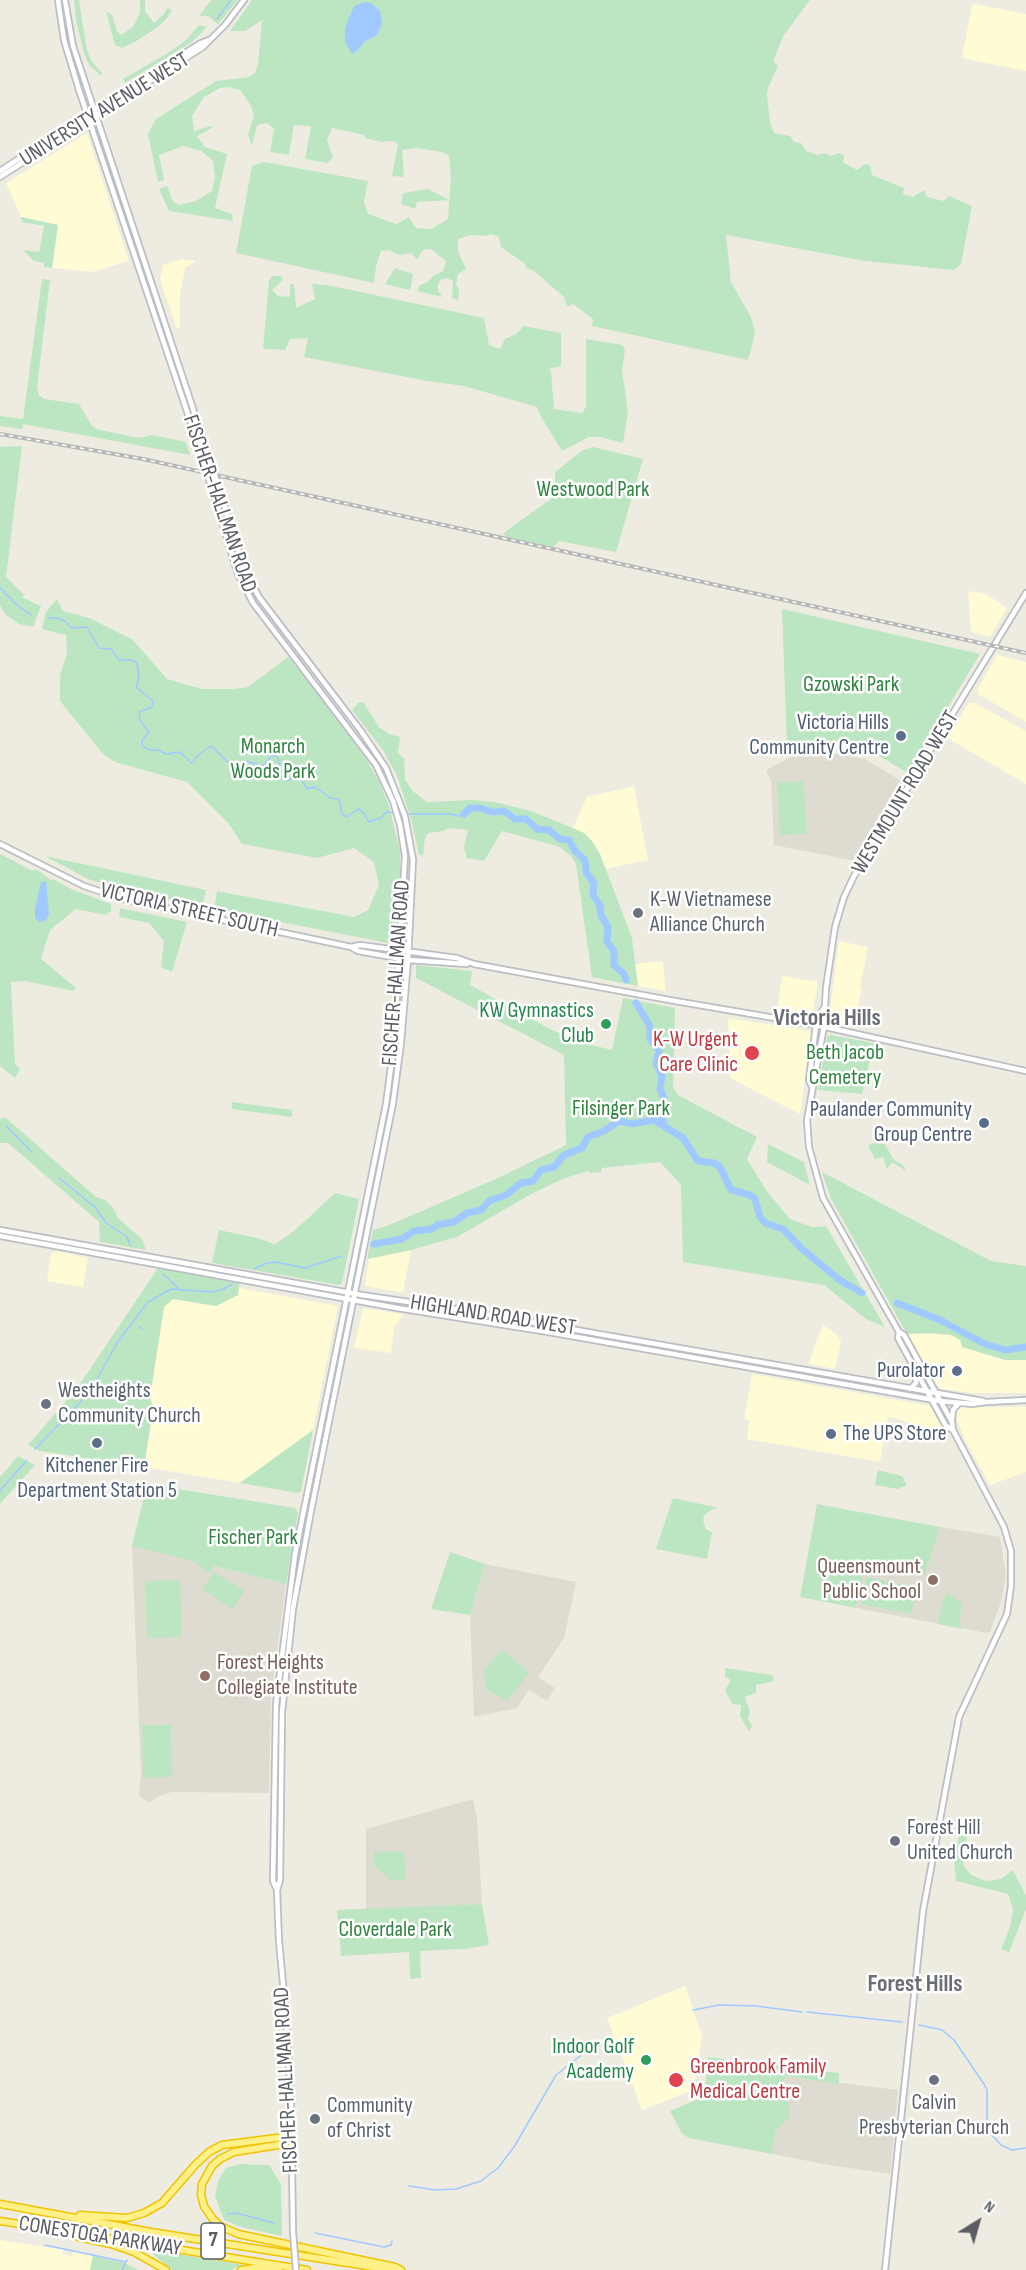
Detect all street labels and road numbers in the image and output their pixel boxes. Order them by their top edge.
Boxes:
street label: UNIVERSITY AVENUE WEST [15,47,195,173]
street label: FISCHER-HALLMAN ROAD [176,412,262,596]
street label: WESTMOUNT ROAD WEST [847,706,965,880]
street label: VICTORIA STREET SOUTH [97,878,281,944]
street label: FISCHER-HALLMAN ROAD [377,879,417,1067]
street label: HIGHLAND ROAD WEST [408,1290,578,1342]
street label: FISCHER-HALLMAN ROAD [269,1986,305,2174]
street label: CONESTOGA PARKWAY [17,2211,183,2263]
road number: 7 [201,2223,225,2259]

